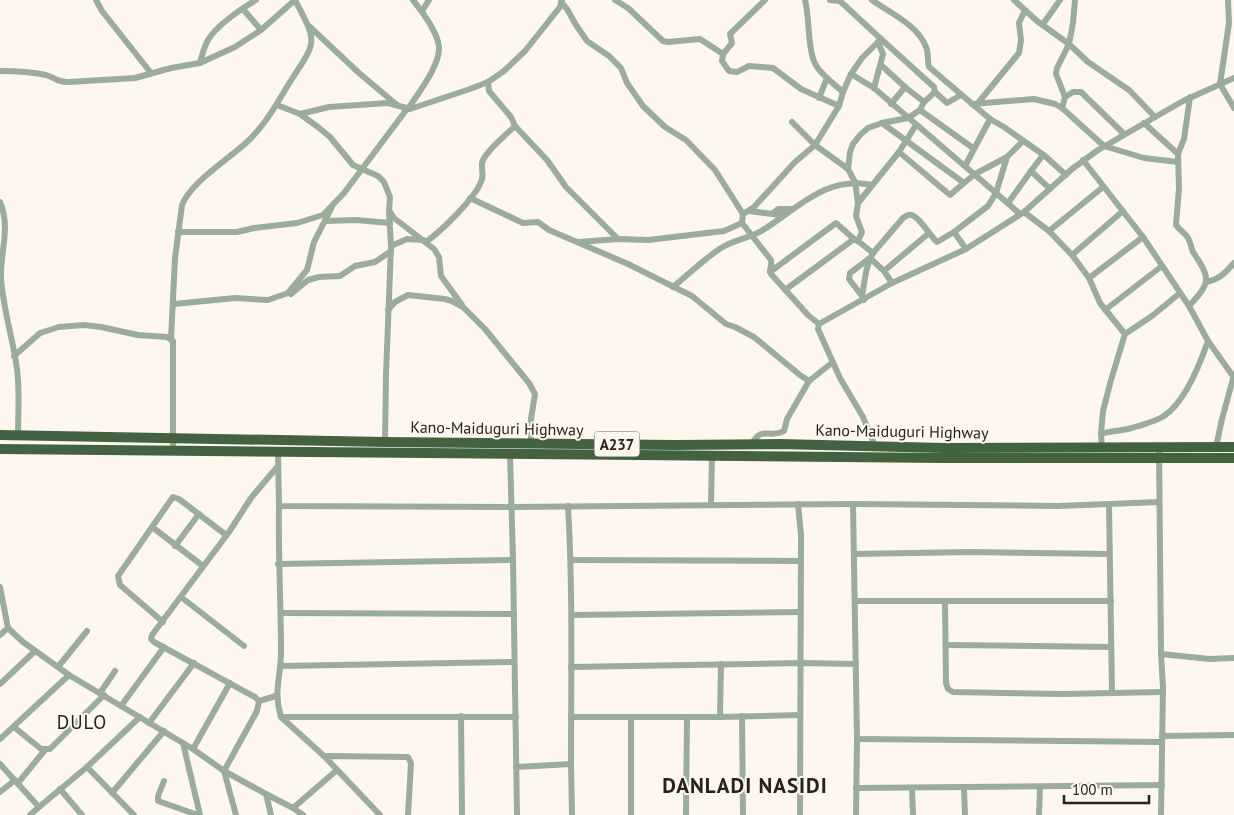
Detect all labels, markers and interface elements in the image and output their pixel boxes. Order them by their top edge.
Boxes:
street label: Kano-Maiduguri Highway [410,416,584,440]
street label: Kano-Maiduguri Highway [815,419,989,443]
road number: A237 [594,432,640,456]
district label: DULO [57,710,107,734]
district label: DANLADI NASIDI [662,772,828,799]
scale bar [1064,772,1149,804]
text: 100 m [1072,780,1113,799]

